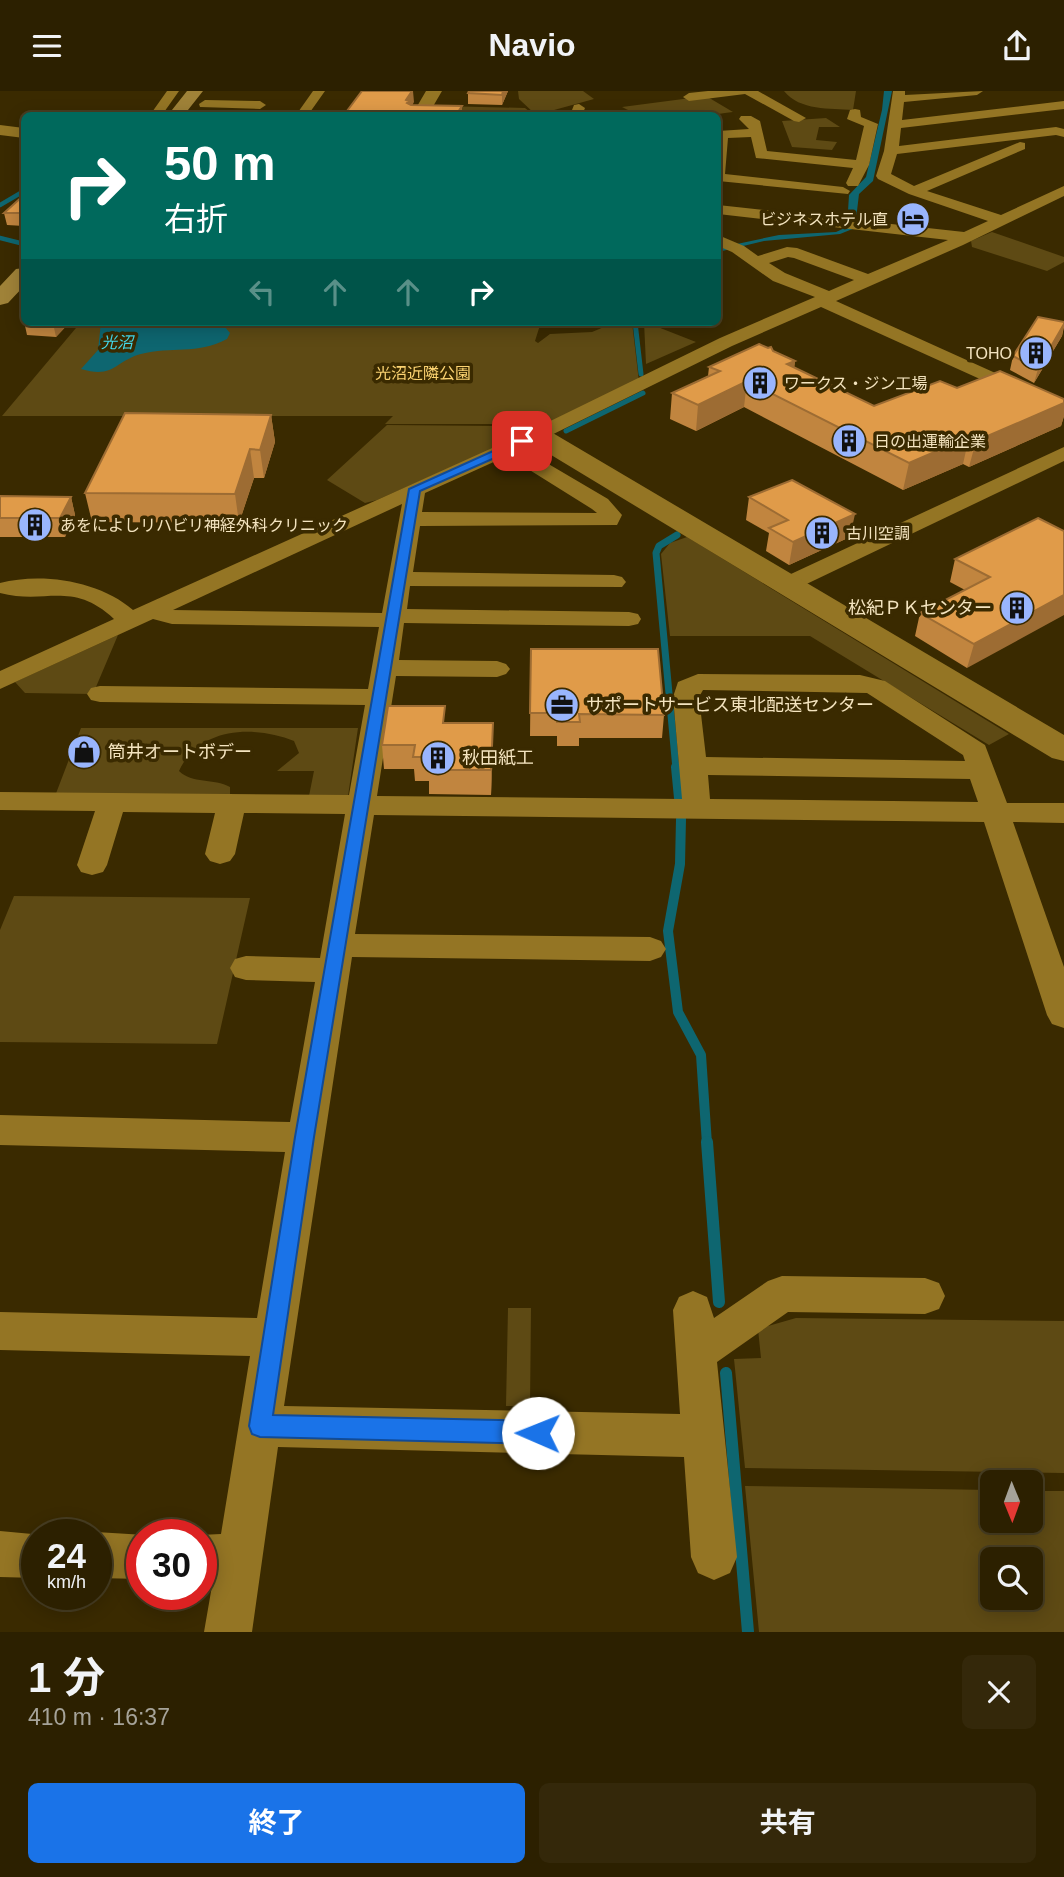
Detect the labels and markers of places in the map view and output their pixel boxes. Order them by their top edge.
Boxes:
hotel icon: ビジネスホテル直 [894,200,932,238]
place label: ビジネスホテル直 [760,211,888,228]
building icon: TOHO [1017,334,1055,372]
place label: TOHO [966,345,1012,362]
building icon: ワークス・ジン工場 [741,364,779,402]
place label: ワークス・ジン工場 [784,375,928,392]
pin [492,411,552,471]
building icon: 日の出運輸企業 [830,422,868,460]
place label: 日の出運輸企業 [874,433,986,450]
building icon: あをによしリハビリ神経外科クリニック [16,506,54,544]
building icon: 古川空調 [803,514,841,552]
place label: あをによしリハビリ神経外科クリニック [60,517,348,534]
place label: 古川空調 [846,525,910,542]
building icon: 松紀ＰＫセンター [998,589,1036,627]
place label: 松紀ＰＫセンター [848,598,992,618]
office icon: サポートサービス東北配送センター [543,686,581,724]
place label: サポートサービス東北配送センター [586,695,874,715]
shop icon: 筒井オートボデー [65,733,103,771]
building icon: 秋田紙工 [419,739,457,777]
place label: 筒井オートボデー [108,742,252,762]
place label: 秋田紙工 [462,748,534,768]

